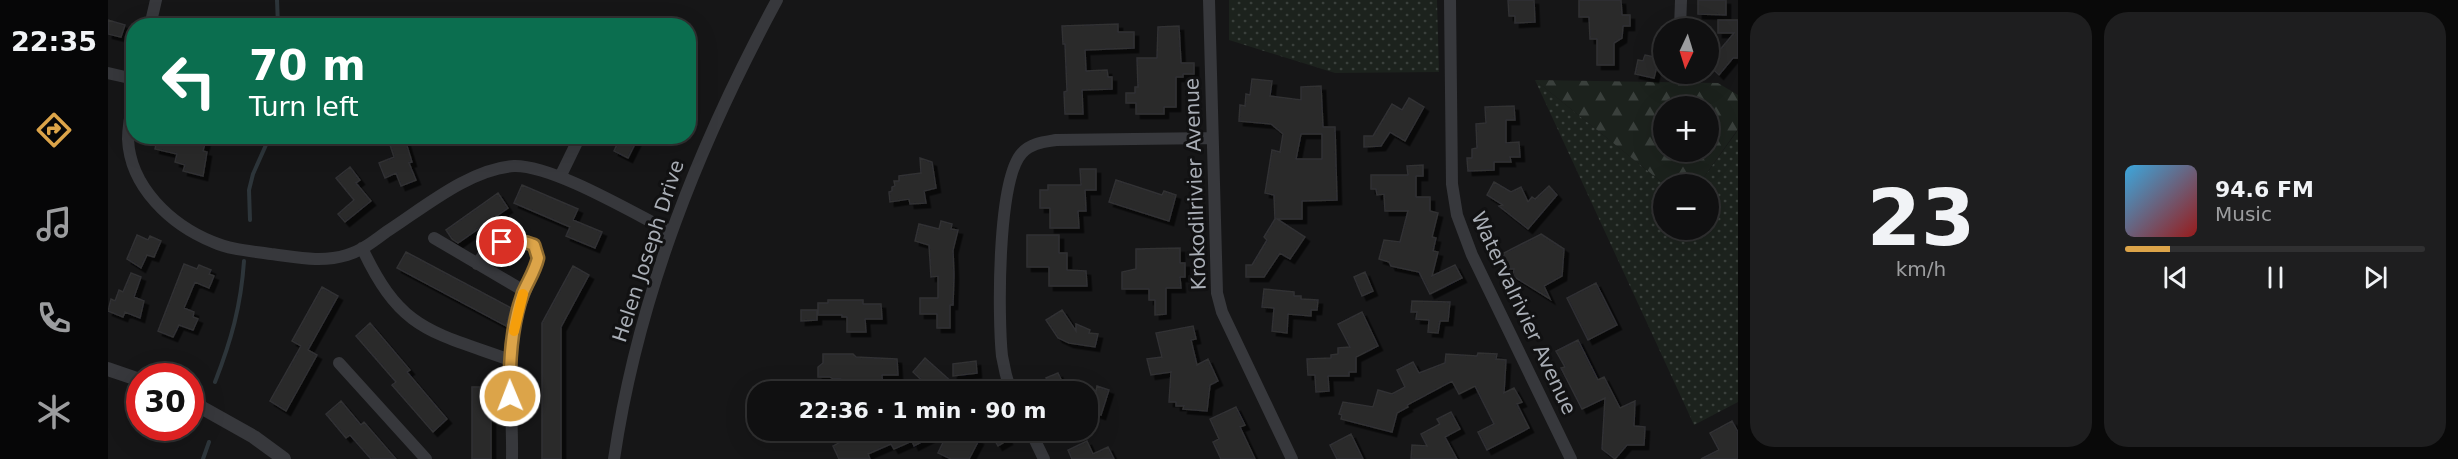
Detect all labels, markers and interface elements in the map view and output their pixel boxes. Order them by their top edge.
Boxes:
north arrow [1653,18,1719,84]
map controls [1653,18,1719,240]
text: 22:35 [11,26,97,57]
text: 70 m [249,41,366,90]
icon: left [150,42,228,120]
street label: Krokodilrivier Avenue [1179,77,1211,291]
text: Turn left [249,91,359,122]
button: + [1653,96,1719,162]
icon: directions [33,109,75,151]
street label: Helen Joseph Drive [607,157,689,345]
text: 23 [1867,173,1975,263]
button: − [1653,174,1719,240]
text: 94.6 FM [2215,177,2314,202]
text: Music [2215,202,2272,226]
icon: music [33,203,75,245]
street label: Watervalrivier Avenue [1466,208,1582,418]
pin [476,216,527,267]
icon: arrive [485,225,518,258]
text: km/h [1896,257,1946,281]
icon: previous [2159,261,2192,294]
icon: pause [2259,261,2292,294]
icon: next [2359,261,2392,294]
icon: phone [33,297,75,339]
speed limit sign: 30 [126,363,204,441]
position arrow [478,364,542,428]
icon: climate [33,391,75,433]
text: 22:36 · 1 min · 90 m [799,398,1046,423]

